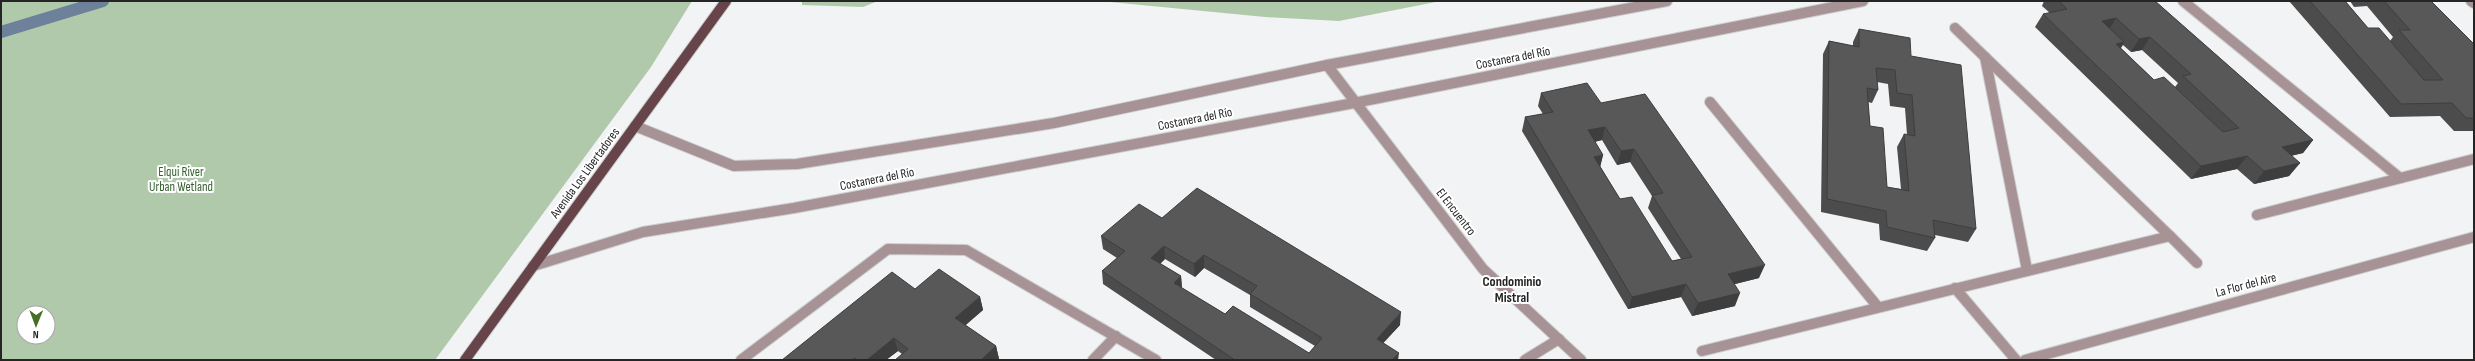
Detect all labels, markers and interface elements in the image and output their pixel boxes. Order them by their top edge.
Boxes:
street label: Costanera del Río [1474,43,1552,73]
street label: Costanera del Río [1156,104,1234,134]
street label: Avenida Los Libertadores [546,124,623,222]
park label: Elqui River Urban Wetland [149,164,213,195]
street label: Costanera del Río [838,164,916,194]
street label: El Encuentro [1433,185,1479,239]
street label: La Flor del Aire [2214,269,2278,301]
district label: Condominio Mistral [1483,273,1541,306]
north arrow [16,305,56,345]
text: N [33,328,39,341]

